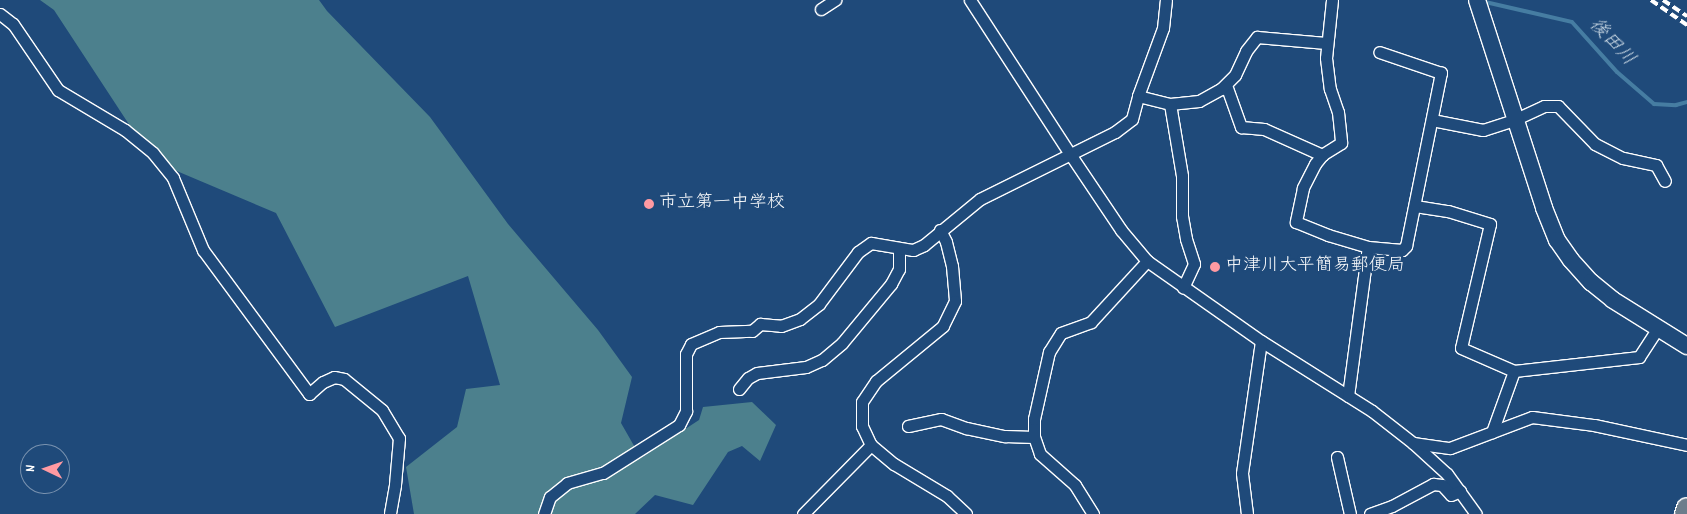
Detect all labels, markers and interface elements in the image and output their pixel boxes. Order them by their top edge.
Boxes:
water label: 後田川 [1583,14,1639,72]
place label: 市立第一中学校 [659,193,785,215]
marker: 市立第一中学校 [643,198,655,210]
place label: 中津川大平簡易郵便局 [1225,256,1405,278]
marker: 中津川大平簡易郵便局 [1209,261,1221,273]
north arrow [20,444,70,494]
text: N [21,464,41,472]

